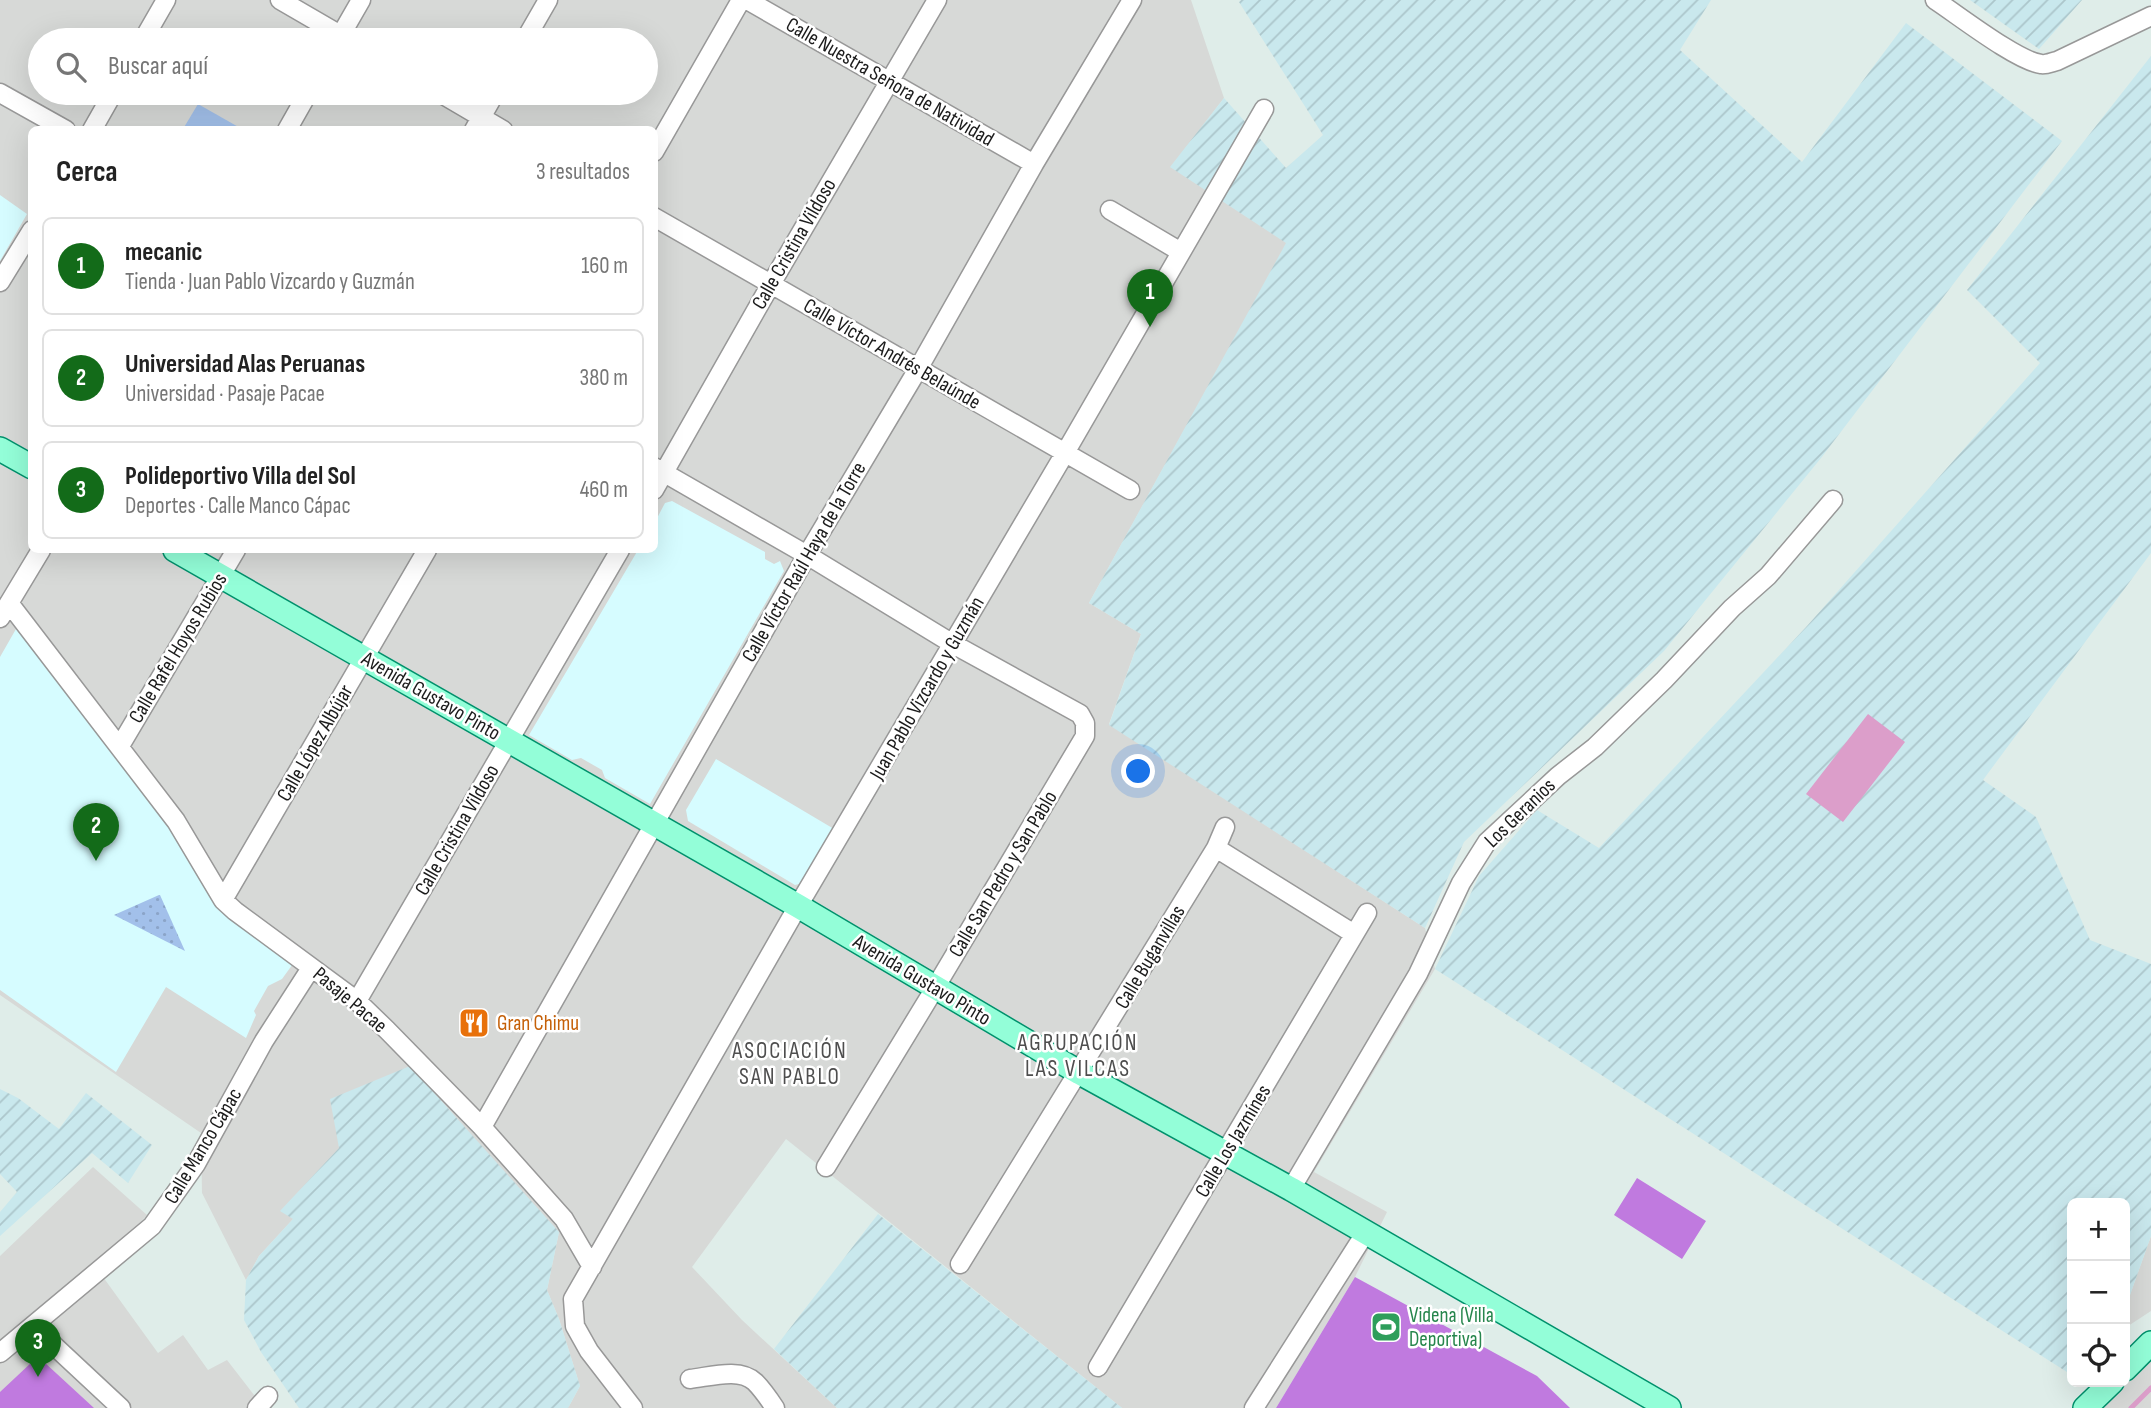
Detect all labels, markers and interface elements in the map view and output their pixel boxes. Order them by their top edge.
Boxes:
street label: Calle Nuestra Señora de Natividad [782,12,998,152]
search box [28,28,658,105]
icon: search [52,48,90,86]
text: Buscar aquí [108,51,208,82]
text: Cerca [56,154,118,190]
text: 3 resultados [536,158,630,186]
street label: Calle Cristina Vildoso [746,174,842,314]
text: mecanic [125,237,203,268]
text: 1 [76,252,86,280]
text: 160 m [581,252,628,280]
text: Tienda · Juan Pablo Vizcardo y Guzmán [125,268,415,296]
pin: 1 [1127,269,1173,327]
street label: Calle Víctor Andrés Belaúnde [799,293,985,415]
text: Universidad Alas Peruanas [125,349,365,380]
text: 2 [76,364,86,392]
text: 380 m [580,364,628,392]
text: Universidad · Pasaje Pacae [125,380,325,408]
street label: Calle Víctor Raúl Haya de la Torre [736,458,872,666]
text: Polideportivo Villa del Sol [125,461,356,492]
text: 3 [76,476,86,504]
text: 460 m [580,476,628,504]
text: Deportes · Calle Manco Cápac [125,492,351,520]
street label: Calle Rafel Hoyos Rubios [123,569,233,727]
street label: Juan Pablo Vizcardo y Guzmán [864,592,990,785]
street label: Avenida Gustavo Pinto [356,646,505,746]
street label: Calle López Albújar [272,680,358,806]
your location [1121,754,1155,788]
street label: Calle Cristina Vildoso [409,760,505,900]
street label: Los Geranios [1479,773,1561,853]
street label: Calle San Pedro y San Pablo [943,786,1063,962]
pin: 2 [73,803,119,861]
street label: Calle Buganvillas [1109,901,1191,1013]
street label: Avenida Gustavo Pinto [848,929,995,1031]
street label: Pasaje Pacae [308,962,392,1038]
restaurant icon: Gran Chimu [457,1006,491,1040]
place label: Gran Chimu [497,1011,579,1036]
district label: AGRUPACIÓN LAS VILCAS [1017,1029,1138,1083]
district label: ASOCIACIÓN SAN PABLO [731,1037,848,1091]
street label: Calle Los Jazmínes [1190,1080,1276,1202]
street label: Calle Manco Cápac [159,1084,247,1208]
map controls [2067,1198,2130,1387]
button: + [2067,1198,2130,1261]
button: − [2067,1261,2130,1324]
place label: Videna (Villa Deportiva) [1409,1303,1494,1352]
sports icon: Videna (Villa Deportiva) [1369,1310,1403,1344]
pin: 3 [15,1319,61,1377]
button: locate [2067,1324,2130,1387]

